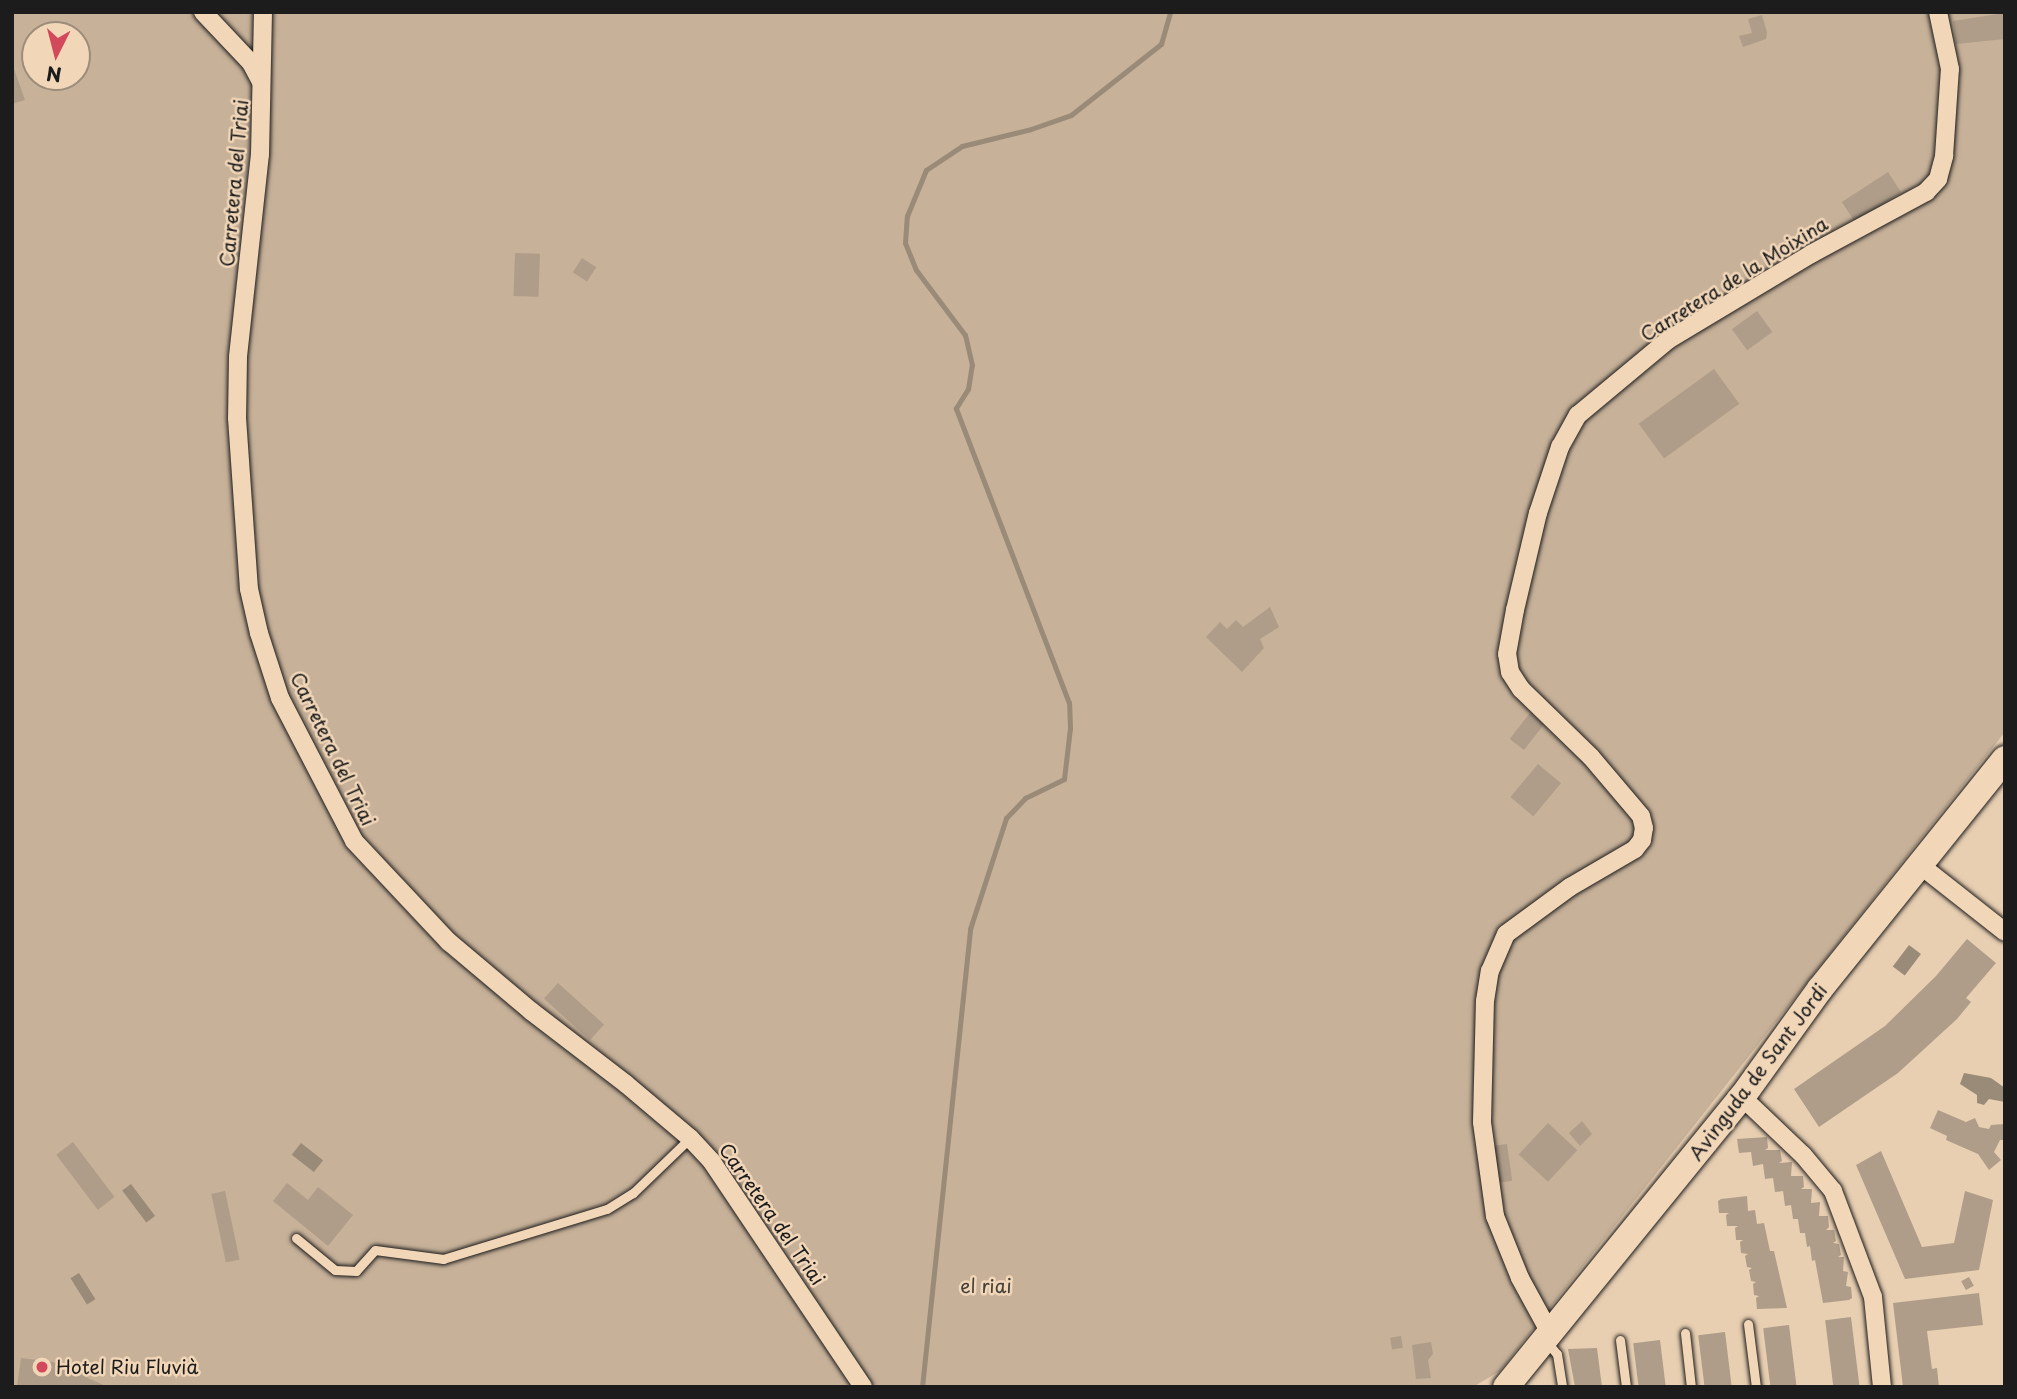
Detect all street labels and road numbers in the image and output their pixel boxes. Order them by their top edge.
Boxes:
street label: Carretera del Triai [215,97,253,269]
street label: Carretera de la Moixina [1635,211,1833,347]
street label: Carretera del Triai [285,667,381,831]
street label: Avinguda de Sant Jordi [1684,980,1832,1164]
street label: Carretera del Triai [714,1138,830,1290]

